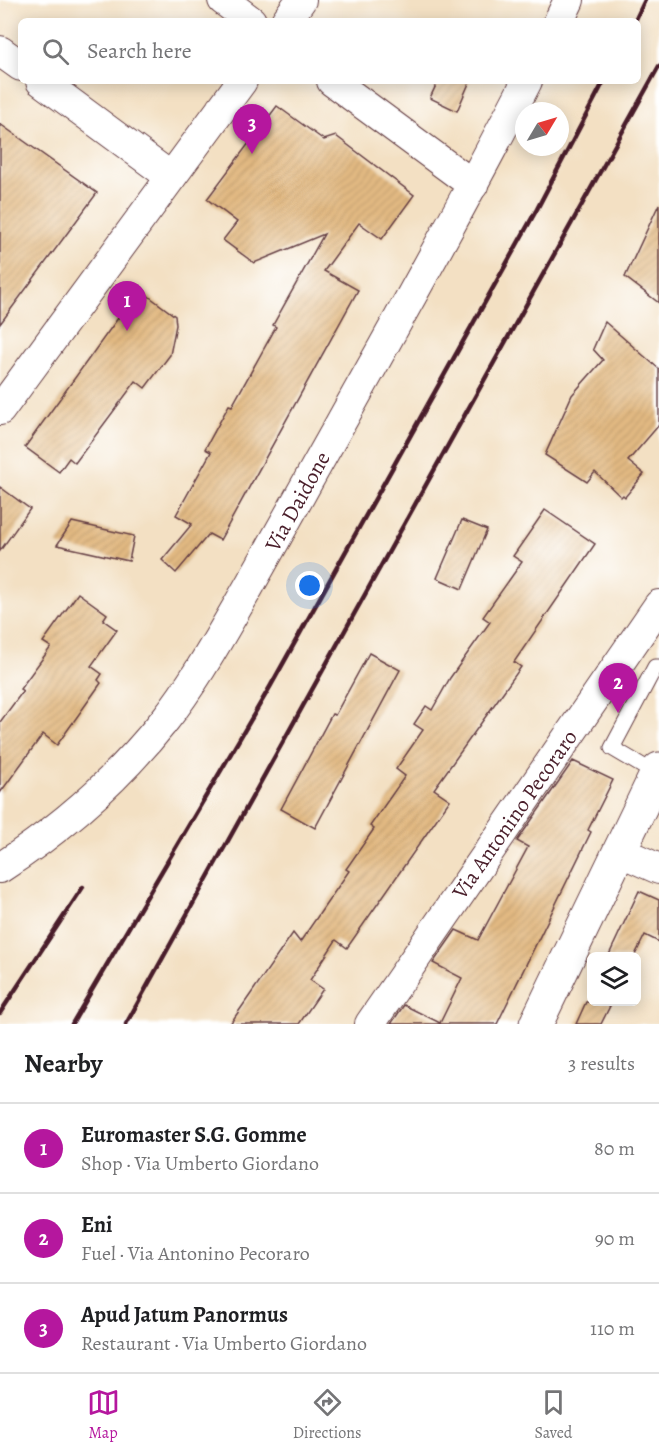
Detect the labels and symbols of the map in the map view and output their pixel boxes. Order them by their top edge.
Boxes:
north arrow [515,102,569,156]
pin: 3 [232,104,272,154]
pin: 1 [108,282,146,331]
street label: Via Daidone [258,446,338,558]
your location [295,571,324,600]
pin: 2 [598,664,638,713]
street label: Via Antonino Pecoraro [445,724,585,906]

